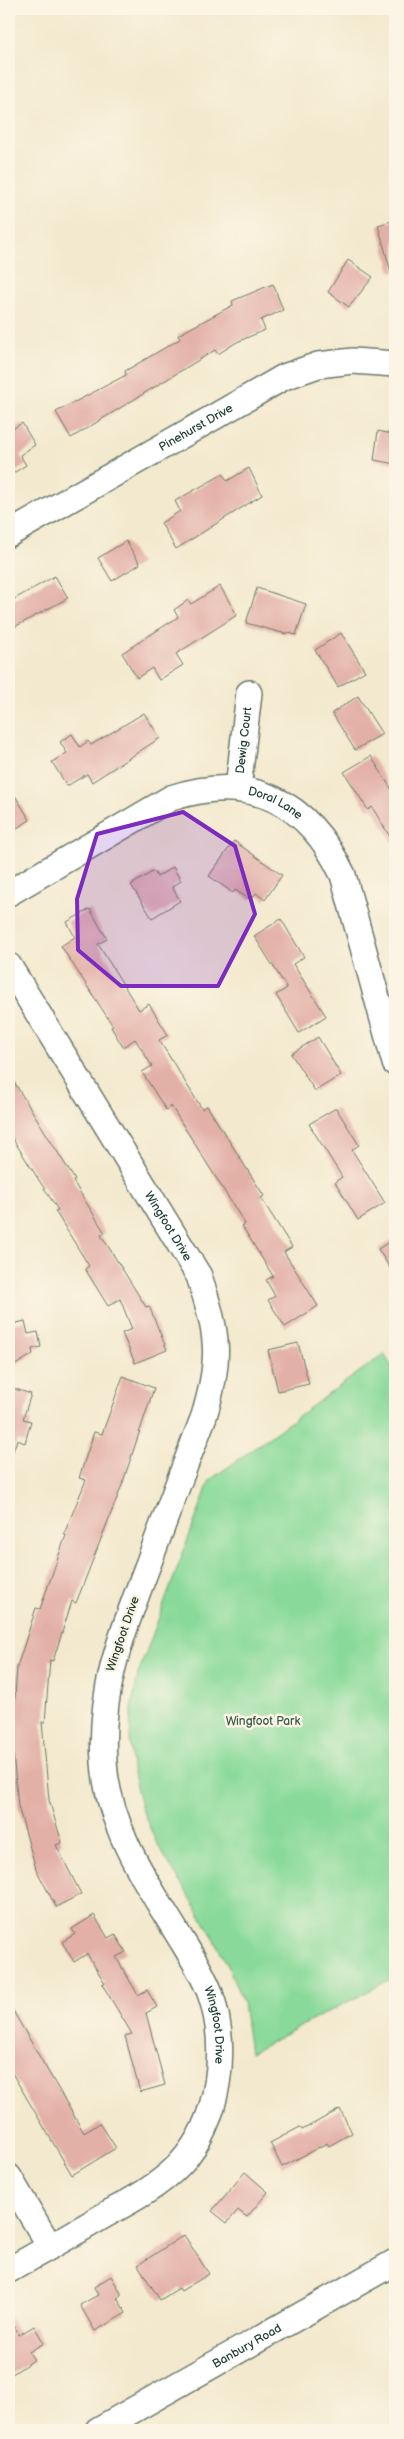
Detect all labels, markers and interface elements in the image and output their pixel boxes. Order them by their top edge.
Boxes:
street label: Pinehurst Drive [156,400,235,454]
street label: Dewig Court [232,706,255,774]
street label: Doral Lane [247,783,306,823]
street label: Wingfoot Drive [141,1188,195,1264]
street label: Wingfoot Drive [103,1594,143,1674]
park label: Wingfoot Park [226,1714,300,1729]
street label: Wingfoot Drive [201,1984,227,2064]
street label: Banbury Road [210,2320,284,2371]

